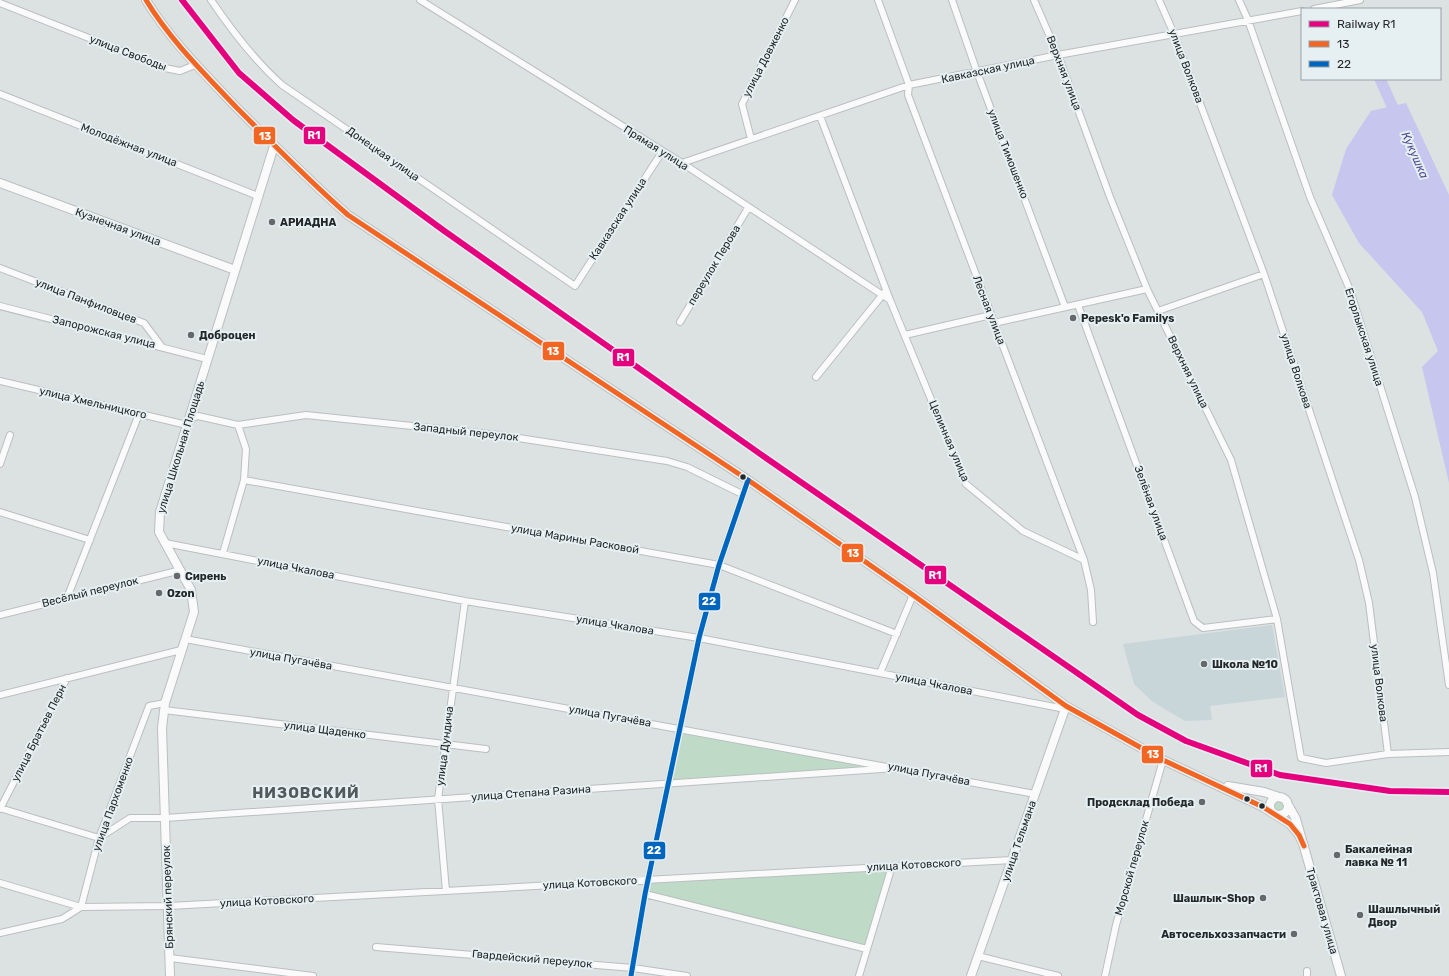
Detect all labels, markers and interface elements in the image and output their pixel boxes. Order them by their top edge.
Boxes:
legend [1301,8,1441,80]
street label: улица Довженко [740,15,792,99]
text: Railway R1 [1337,17,1395,31]
street label: улица Волкова [1166,27,1206,105]
street label: улица Свободы [88,32,168,74]
street label: Верхняя улица [1044,34,1084,112]
text: 13 [1337,37,1349,51]
street label: Кавказская улица [940,54,1036,86]
text: 22 [1337,57,1351,71]
street label: улица Тимошенко [985,107,1031,201]
street label: Молодёжная улица [79,121,179,169]
street label: Прямая улица [621,123,691,173]
street label: Донецкая улица [344,124,422,184]
line badge: 13 [253,126,276,145]
line badge: R1 [303,126,326,145]
text: R1 [307,129,321,142]
water label: Кукушка [1398,129,1432,181]
text: 13 [259,130,271,143]
street label: Кавказская улица [587,176,649,262]
street label: Кузнечная улица [73,205,163,249]
place label: АРИАДНА [280,216,337,229]
marker: АРИАДНА [267,217,277,227]
street label: переулок Перова [685,223,743,307]
street label: Лесная улица [970,274,1008,346]
street label: улица Панфиловцев [33,276,139,326]
street label: Егорлыкская улица [1342,286,1386,388]
place label: Pepesk'o Familys [1081,312,1174,325]
street label: Запорожская улица [51,313,157,351]
marker: Pepesk'o Familys [1068,313,1078,323]
place label: Доброцен [199,329,255,342]
marker: Доброцен [186,330,196,340]
street label: улица Волкова [1278,332,1314,410]
street label: Верхняя улица [1165,334,1211,410]
line badge: 13 [542,341,565,361]
text: 13 [547,345,559,358]
line badge: R1 [612,348,635,367]
text: R1 [616,351,630,364]
street label: улица Школьная Площадь [155,379,207,515]
street label: улица Хмельницкого [38,384,148,422]
street label: Целинная улица [926,398,972,484]
street label: Западный переулок [413,420,519,444]
street label: Зелёная улица [1131,464,1171,542]
unlabelled marker [738,472,748,482]
street label: улица Марины Расковой [510,521,640,557]
line badge: 13 [841,543,864,563]
text: 13 [847,547,859,560]
street label: улица Чкалова [256,554,336,582]
line badge: R1 [924,565,947,585]
text: R1 [928,569,942,582]
place label: Сирень [185,570,226,583]
marker: Сирень [172,571,182,581]
street label: Весёлый переулок [41,574,140,610]
place label: Ozon [167,587,195,600]
marker: Ozon [154,588,164,598]
line badge: 22 [698,592,721,611]
text: 22 [702,595,716,608]
street label: улица Чкалова [575,612,655,638]
street label: улица Волкова [1368,643,1390,723]
street label: улица Пугачёва [249,645,333,673]
place label: Школа №10 [1212,658,1278,671]
marker: Школа №10 [1199,659,1209,669]
street label: улица Чкалова [894,670,974,698]
street label: улица Братьев Перн [9,682,69,784]
street label: улица Пугачёва [568,702,652,730]
street label: улица Дундича [434,705,456,787]
street label: улица Щаденко [283,719,367,741]
line badge: 13 [1141,745,1164,764]
text: 13 [1147,748,1159,761]
street label: улица Пархоменко [90,755,136,853]
line badge: R1 [1250,759,1273,778]
street label: улица Пугачёва [887,760,971,788]
text: R1 [1254,762,1268,775]
street label: улица Степана Разина [471,782,591,804]
district label: НИЗОВСКИЙ [252,784,360,802]
unlabelled marker [1242,794,1252,804]
place label: Продсклад Победа [1087,796,1194,809]
marker: Продсклад Победа [1197,797,1207,807]
street label: улица Тельмана [999,799,1039,883]
unlabelled marker [1257,801,1267,811]
street label: Морской переулок [1112,819,1152,917]
line badge: 22 [643,841,666,860]
place label: Бакалейная лавка № 11 [1345,843,1412,869]
text: 22 [647,844,661,857]
street label: Брянский переулок [160,845,176,949]
marker: Бакалейная лавка № 11 [1332,850,1342,860]
street label: улица Котовского [867,856,961,874]
street label: Трактовая улица [1303,866,1341,956]
street label: улица Котовского [543,874,637,892]
street label: улица Котовского [220,892,314,910]
place label: Шашлык-Shop [1173,892,1255,905]
marker: Шашлык-Shop [1258,893,1268,903]
place label: Шашлычный Двор [1368,903,1440,929]
marker: Шашлычный Двор [1355,910,1365,920]
place label: Автосельхоззапчасти [1161,928,1286,941]
marker: Автосельхоззапчасти [1289,929,1299,939]
street label: Гвардейский переулок [471,947,593,971]

